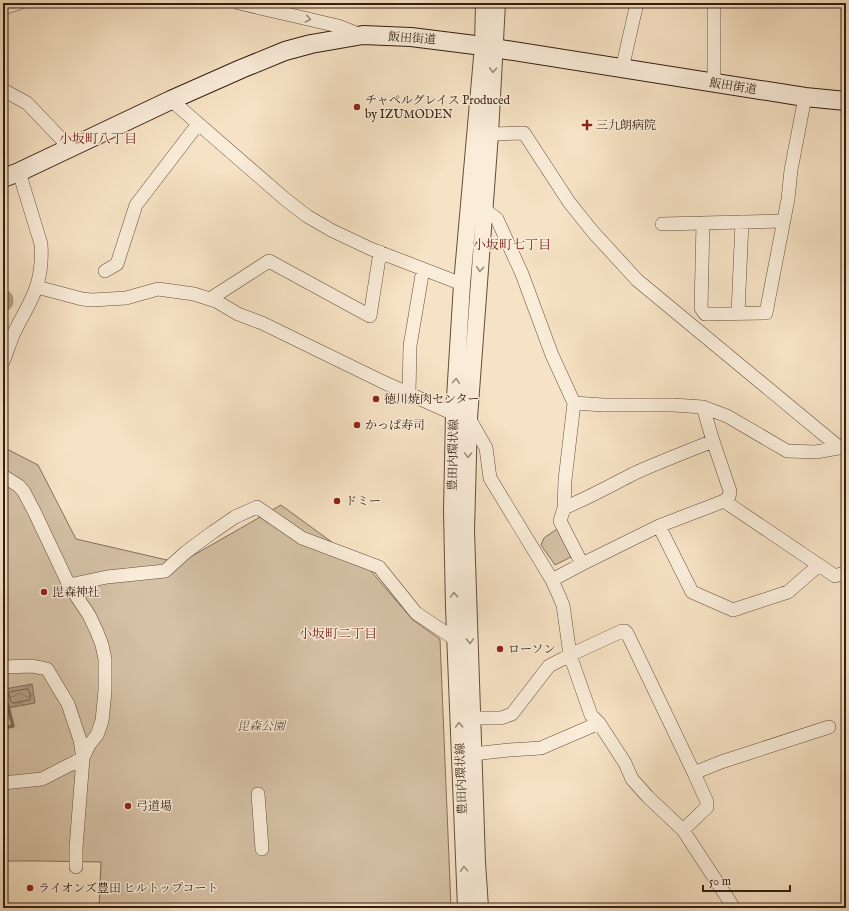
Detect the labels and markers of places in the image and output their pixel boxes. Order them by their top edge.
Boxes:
place label: チャペルグレイス Produced by IZUMODEN [365,93,510,122]
marker: チャペルグレイス Produced by IZUMODEN [352,102,362,112]
place label: 三九朗病院 [596,118,656,133]
marker: 三九朗病院 [581,119,593,131]
place label: 徳川焼肉センター [384,392,480,407]
marker: 徳川焼肉センター [371,394,381,404]
place label: かっぱ寿司 [365,418,425,433]
marker: かっぱ寿司 [352,420,362,430]
place label: ドミー [345,494,381,509]
marker: ドミー [332,496,342,506]
place label: 毘森神社 [52,585,100,600]
marker: 毘森神社 [39,587,49,597]
place label: ローソン [508,642,556,657]
marker: ローソン [495,644,505,654]
place label: 弓道場 [136,799,172,814]
marker: 弓道場 [123,801,133,811]
place label: ライオンズ豊田 ヒルトップコート [38,881,219,896]
marker: ライオンズ豊田 ヒルトップコート [25,883,35,893]

